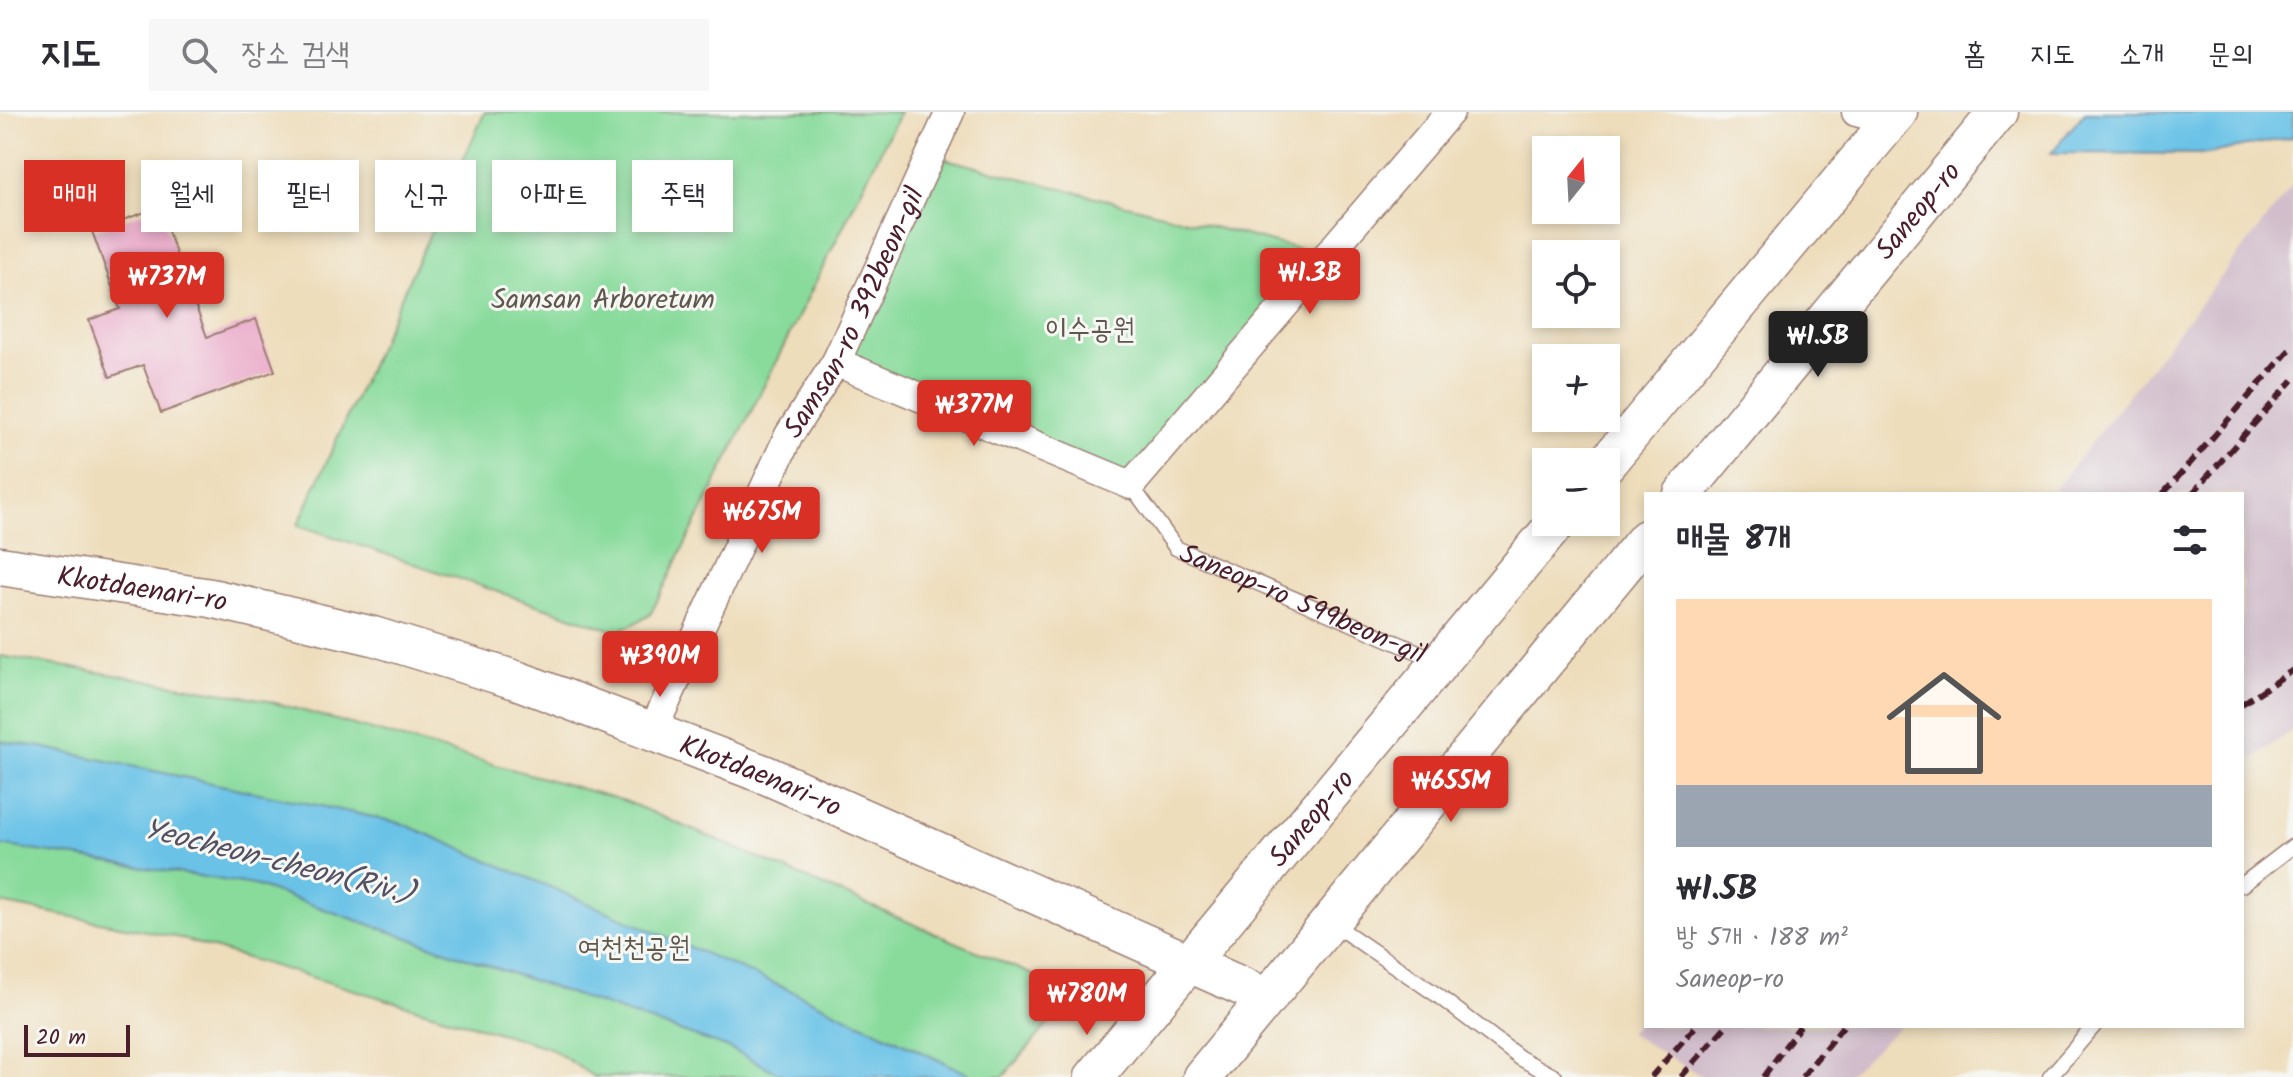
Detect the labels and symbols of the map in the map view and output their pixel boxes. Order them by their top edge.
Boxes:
north arrow [1532,136,1620,224]
street label: Saneop-ro [1865,152,1973,271]
street label: Samsan-ro 392beon-gil [773,180,938,448]
pin: ₩1.3B [1254,248,1366,316]
pin: ₩737M [111,252,223,320]
park label: Samsan Arboretum [491,278,715,323]
park label: 이수공원 [1045,308,1135,353]
pin: ₩1.5B [1762,311,1874,379]
pin: ₩377M [918,380,1030,448]
pin: ₩675M [706,487,818,555]
street label: Saneop-ro 599beon-gil [1172,532,1433,678]
street label: Kkotdaenari-ro [54,555,232,626]
pin: ₩390M [604,631,716,699]
street label: Kkotdaenari-ro [672,724,848,831]
pin: ₩655M [1395,756,1507,824]
street label: Saneop-ro [1258,760,1367,878]
water label: Yeocheon-cheon(Riv.) [138,806,422,920]
park label: 여천천공원 [578,926,690,971]
pin: ₩780M [1031,969,1143,1037]
scale bar [24,1021,130,1057]

